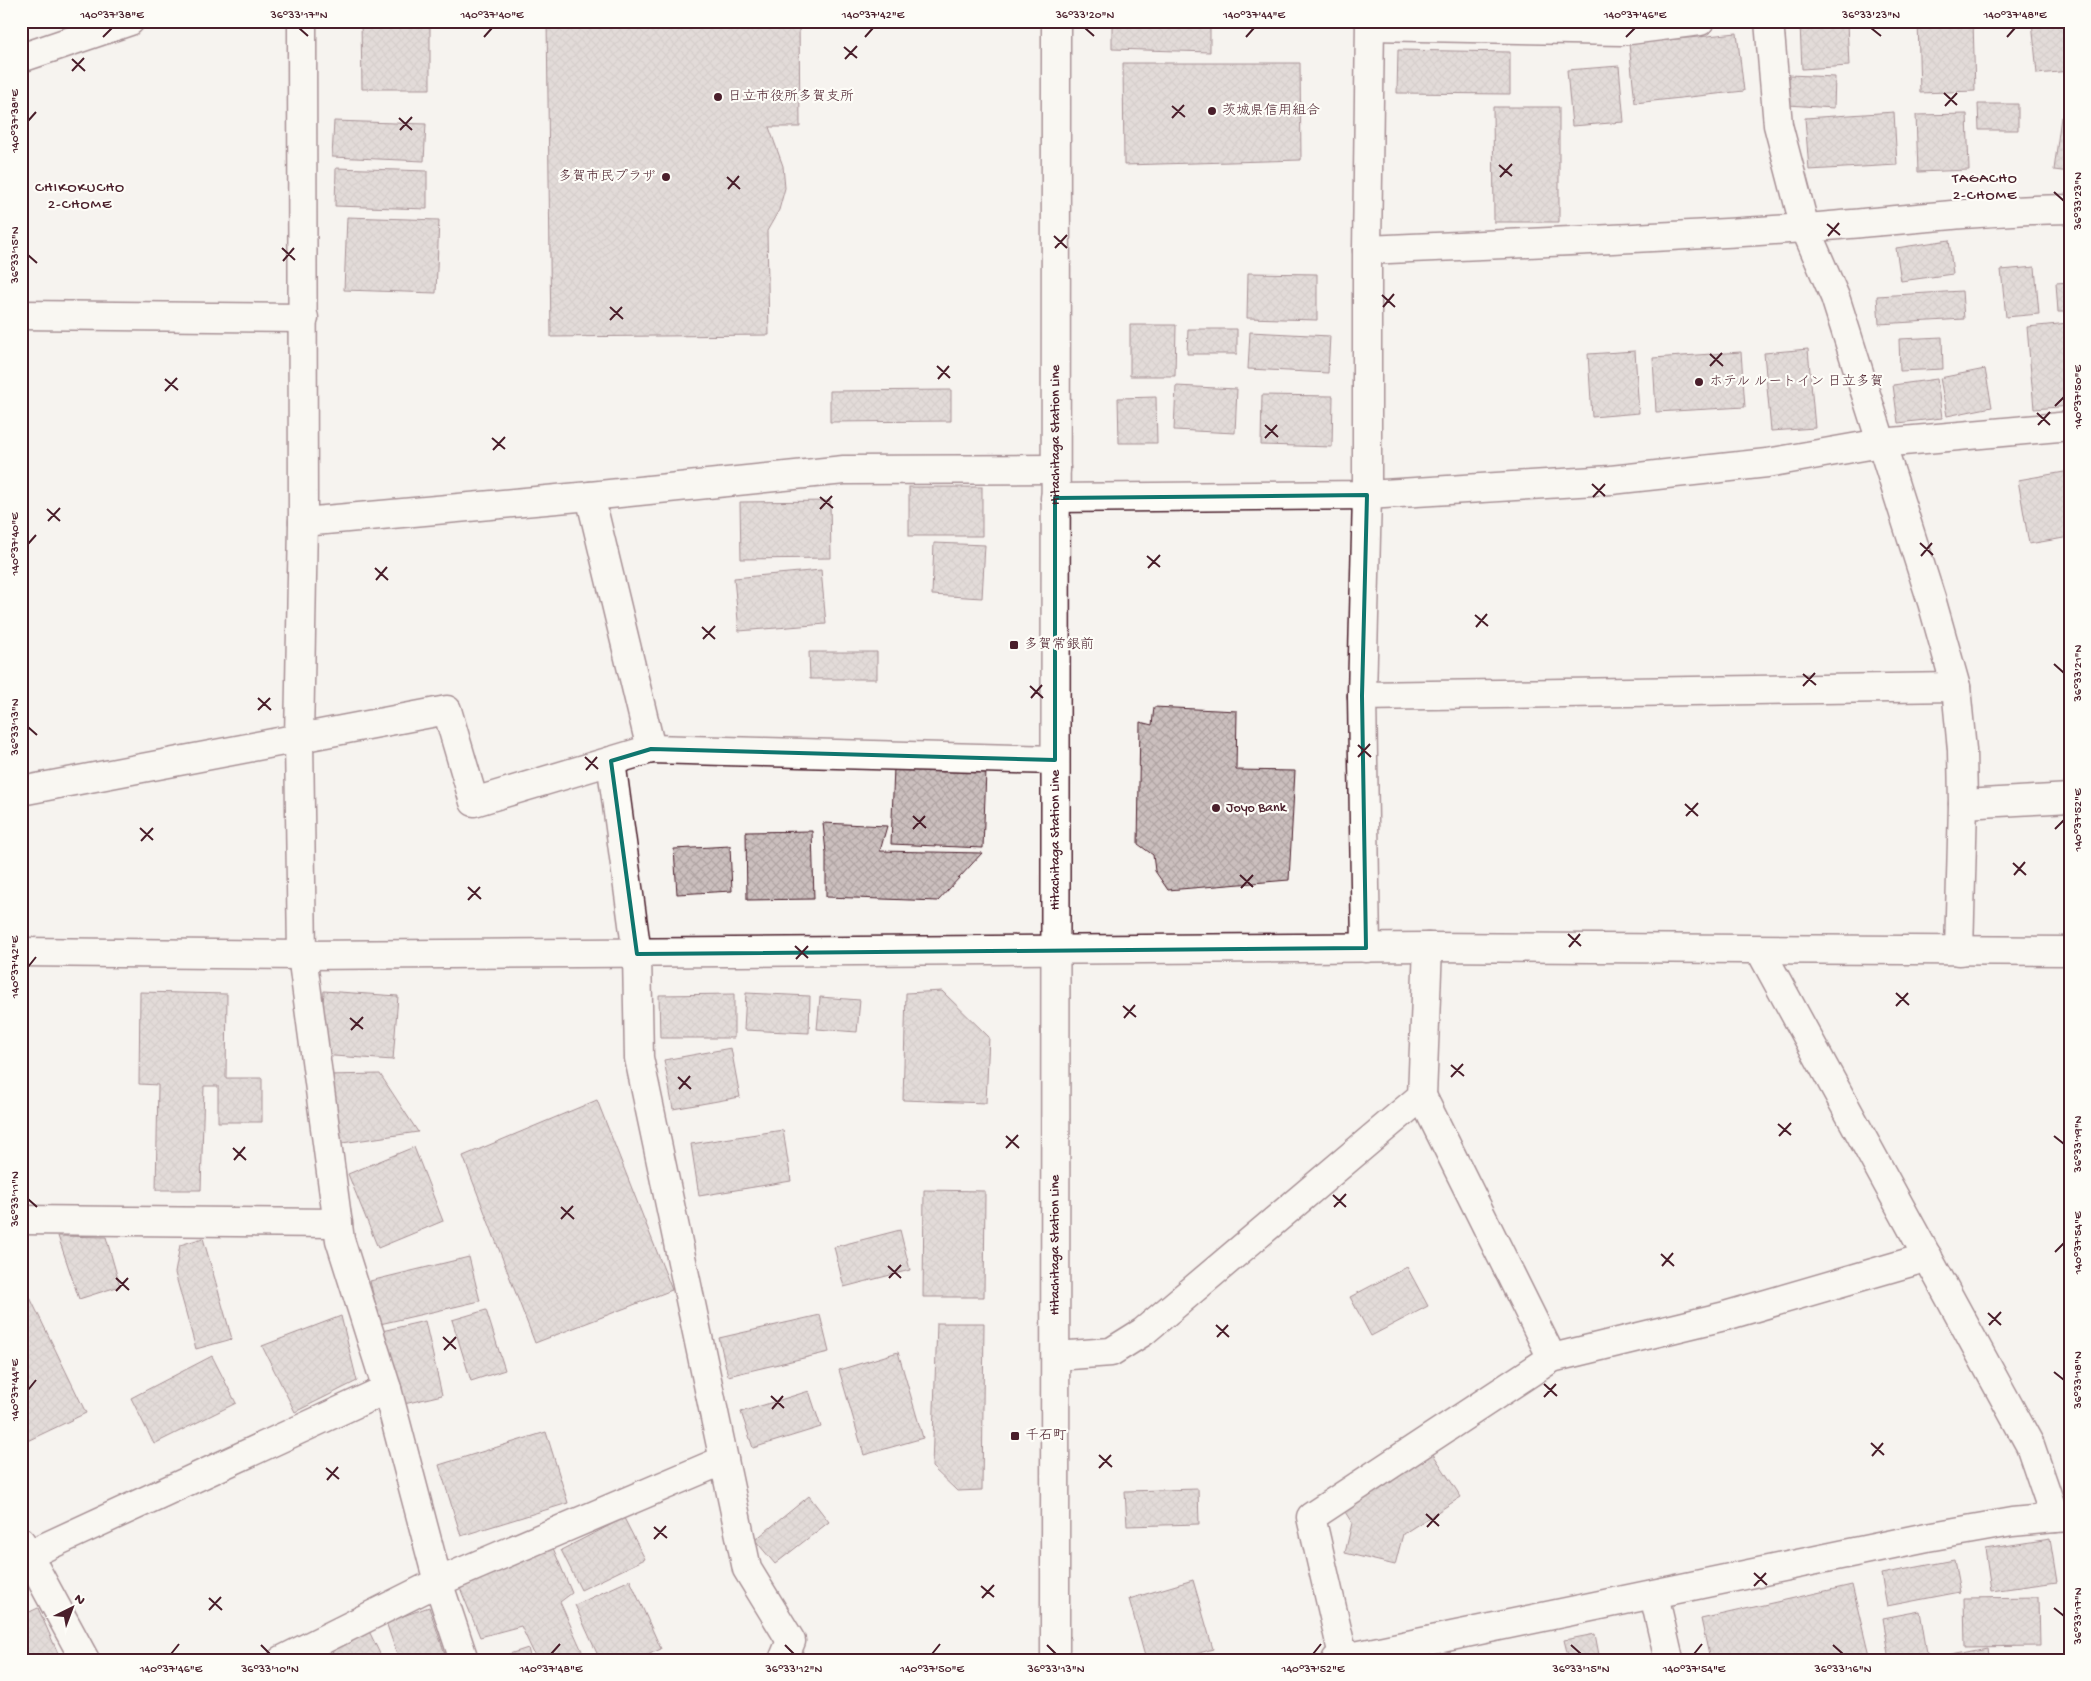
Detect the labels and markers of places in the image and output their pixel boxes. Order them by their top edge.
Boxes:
place label: 日立市役所多賀支所 [728,89,854,106]
marker: 日立市役所多賀支所 [712,91,724,103]
place label: 茨城県信用組合 [1222,103,1320,120]
marker: 茨城県信用組合 [1206,105,1218,117]
place label: 多賀市民プラザ [558,169,656,186]
marker: 多賀市民プラザ [660,171,672,183]
place label: ホテル ルートイン 日立多賀 [1709,374,1884,391]
marker: ホテル ルートイン 日立多賀 [1693,376,1705,388]
place label: 多賀常銀前 [1024,637,1094,654]
marker: 多賀常銀前 [1008,639,1020,651]
place label: Joyo Bank [1226,800,1288,817]
marker: Joyo Bank [1210,802,1222,814]
place label: 千石町 [1025,1428,1067,1445]
marker: 千石町 [1009,1430,1021,1442]

